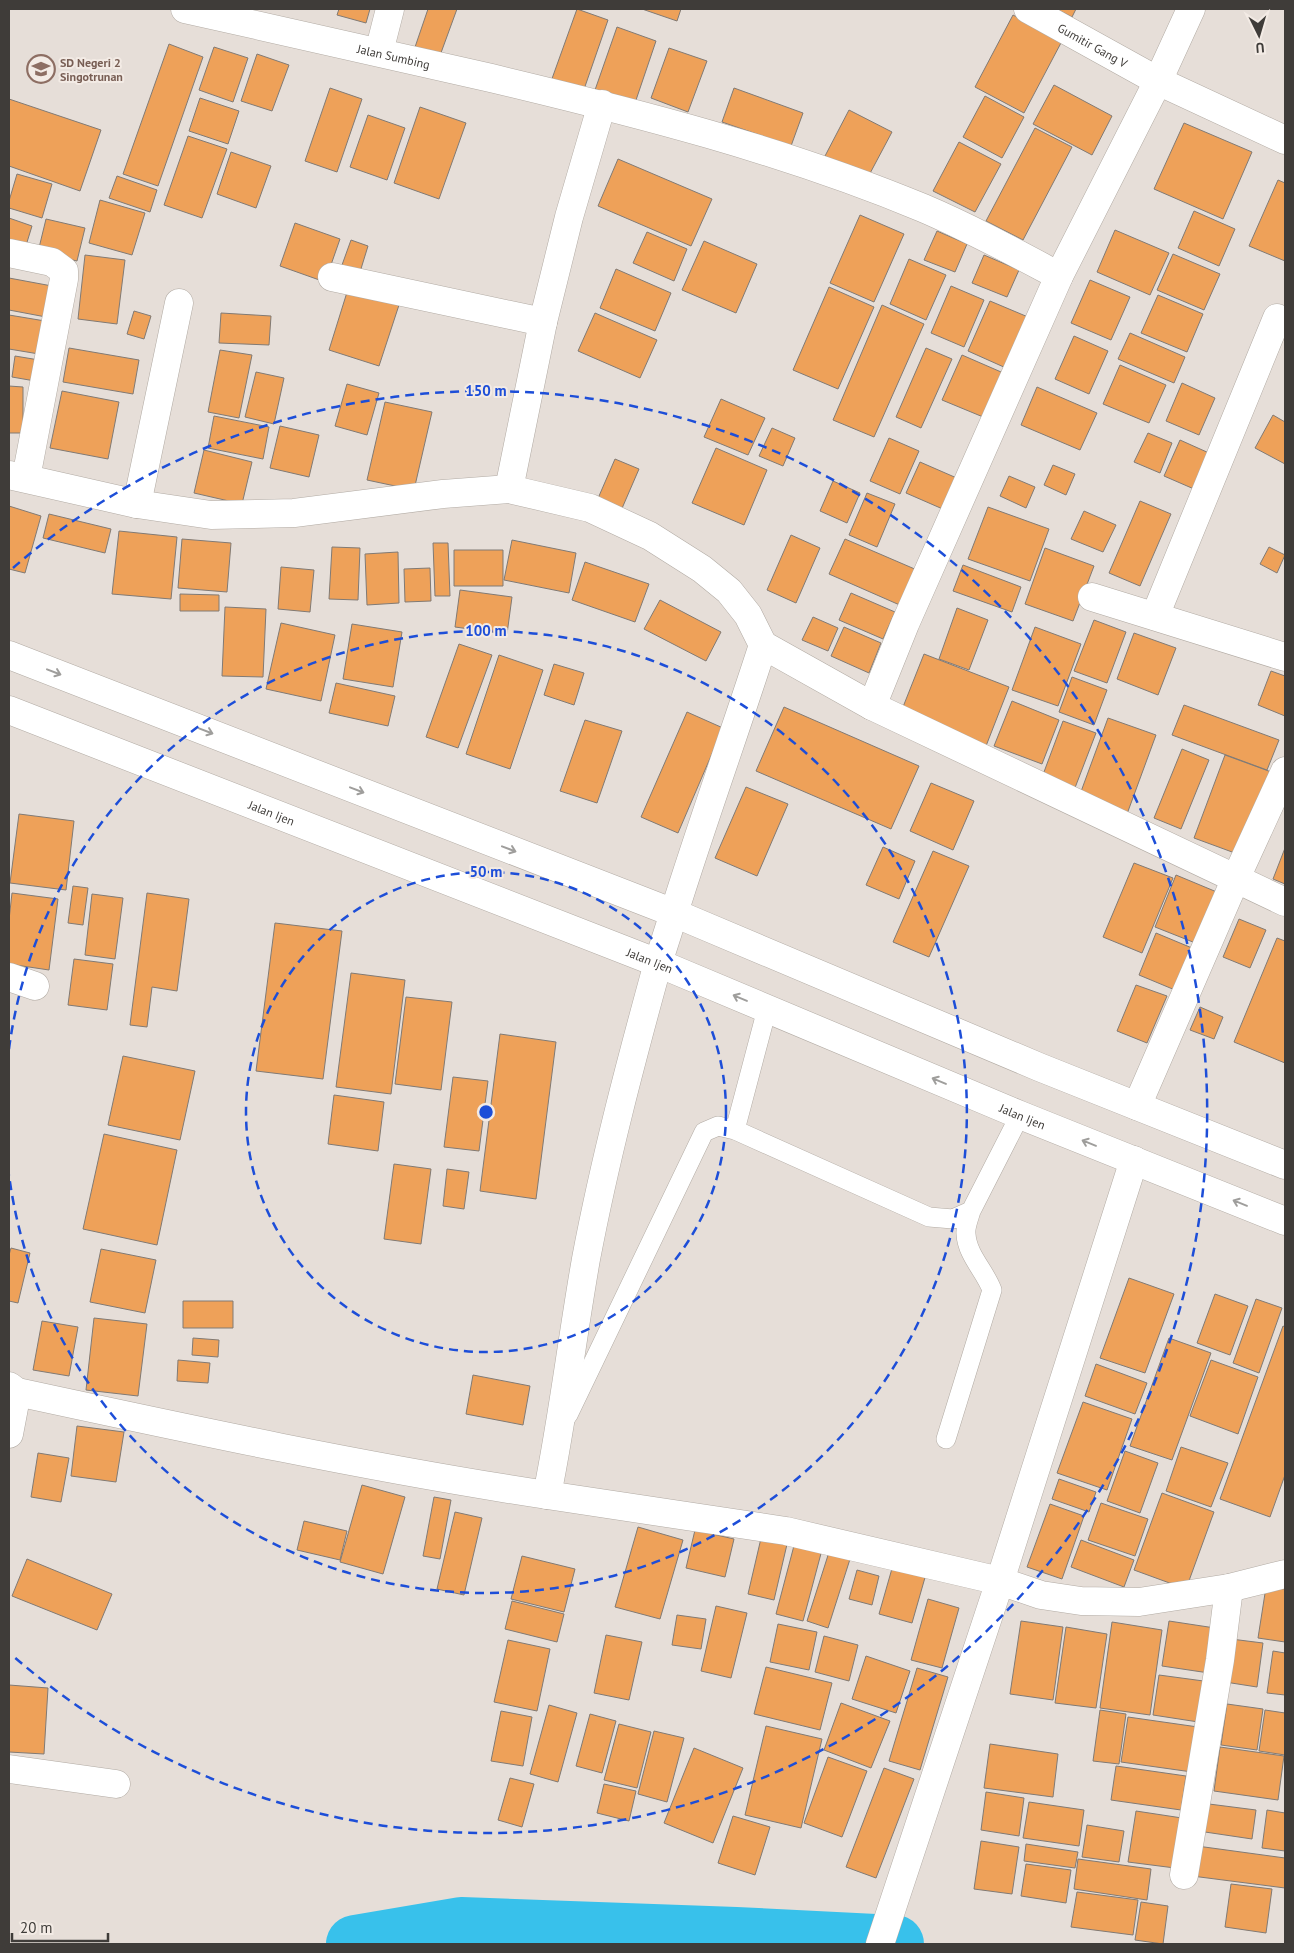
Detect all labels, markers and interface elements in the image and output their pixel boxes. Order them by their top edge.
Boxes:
north arrow [1234,10,1284,60]
street label: Gumitir Gang V [1055,20,1130,70]
text: U [1255,39,1265,57]
street label: Jalan Sumbing [355,40,432,72]
school or university icon: SD Negeri 2 Singotrunan [26,54,56,84]
place label: SD Negeri 2 Singotrunan [60,55,123,84]
text: 150 m [465,381,507,400]
text: 100 m [465,621,507,640]
one-way arrow [46,668,61,677]
one-way arrow [198,727,213,736]
one-way arrow [349,786,364,795]
street label: Jalan Ijen [246,796,297,828]
one-way arrow [501,844,516,854]
text: 50 m [470,862,502,881]
street label: Jalan Ijen [624,944,675,976]
one-way arrow [733,993,748,1002]
one-way arrow [932,1075,947,1085]
street label: Jalan Ijen [997,1099,1048,1132]
centre of rings [477,1103,495,1121]
one-way arrow [1082,1137,1097,1147]
one-way arrow [1233,1197,1248,1207]
scale bar [12,1910,109,1942]
text: 20 m [20,1918,53,1937]

